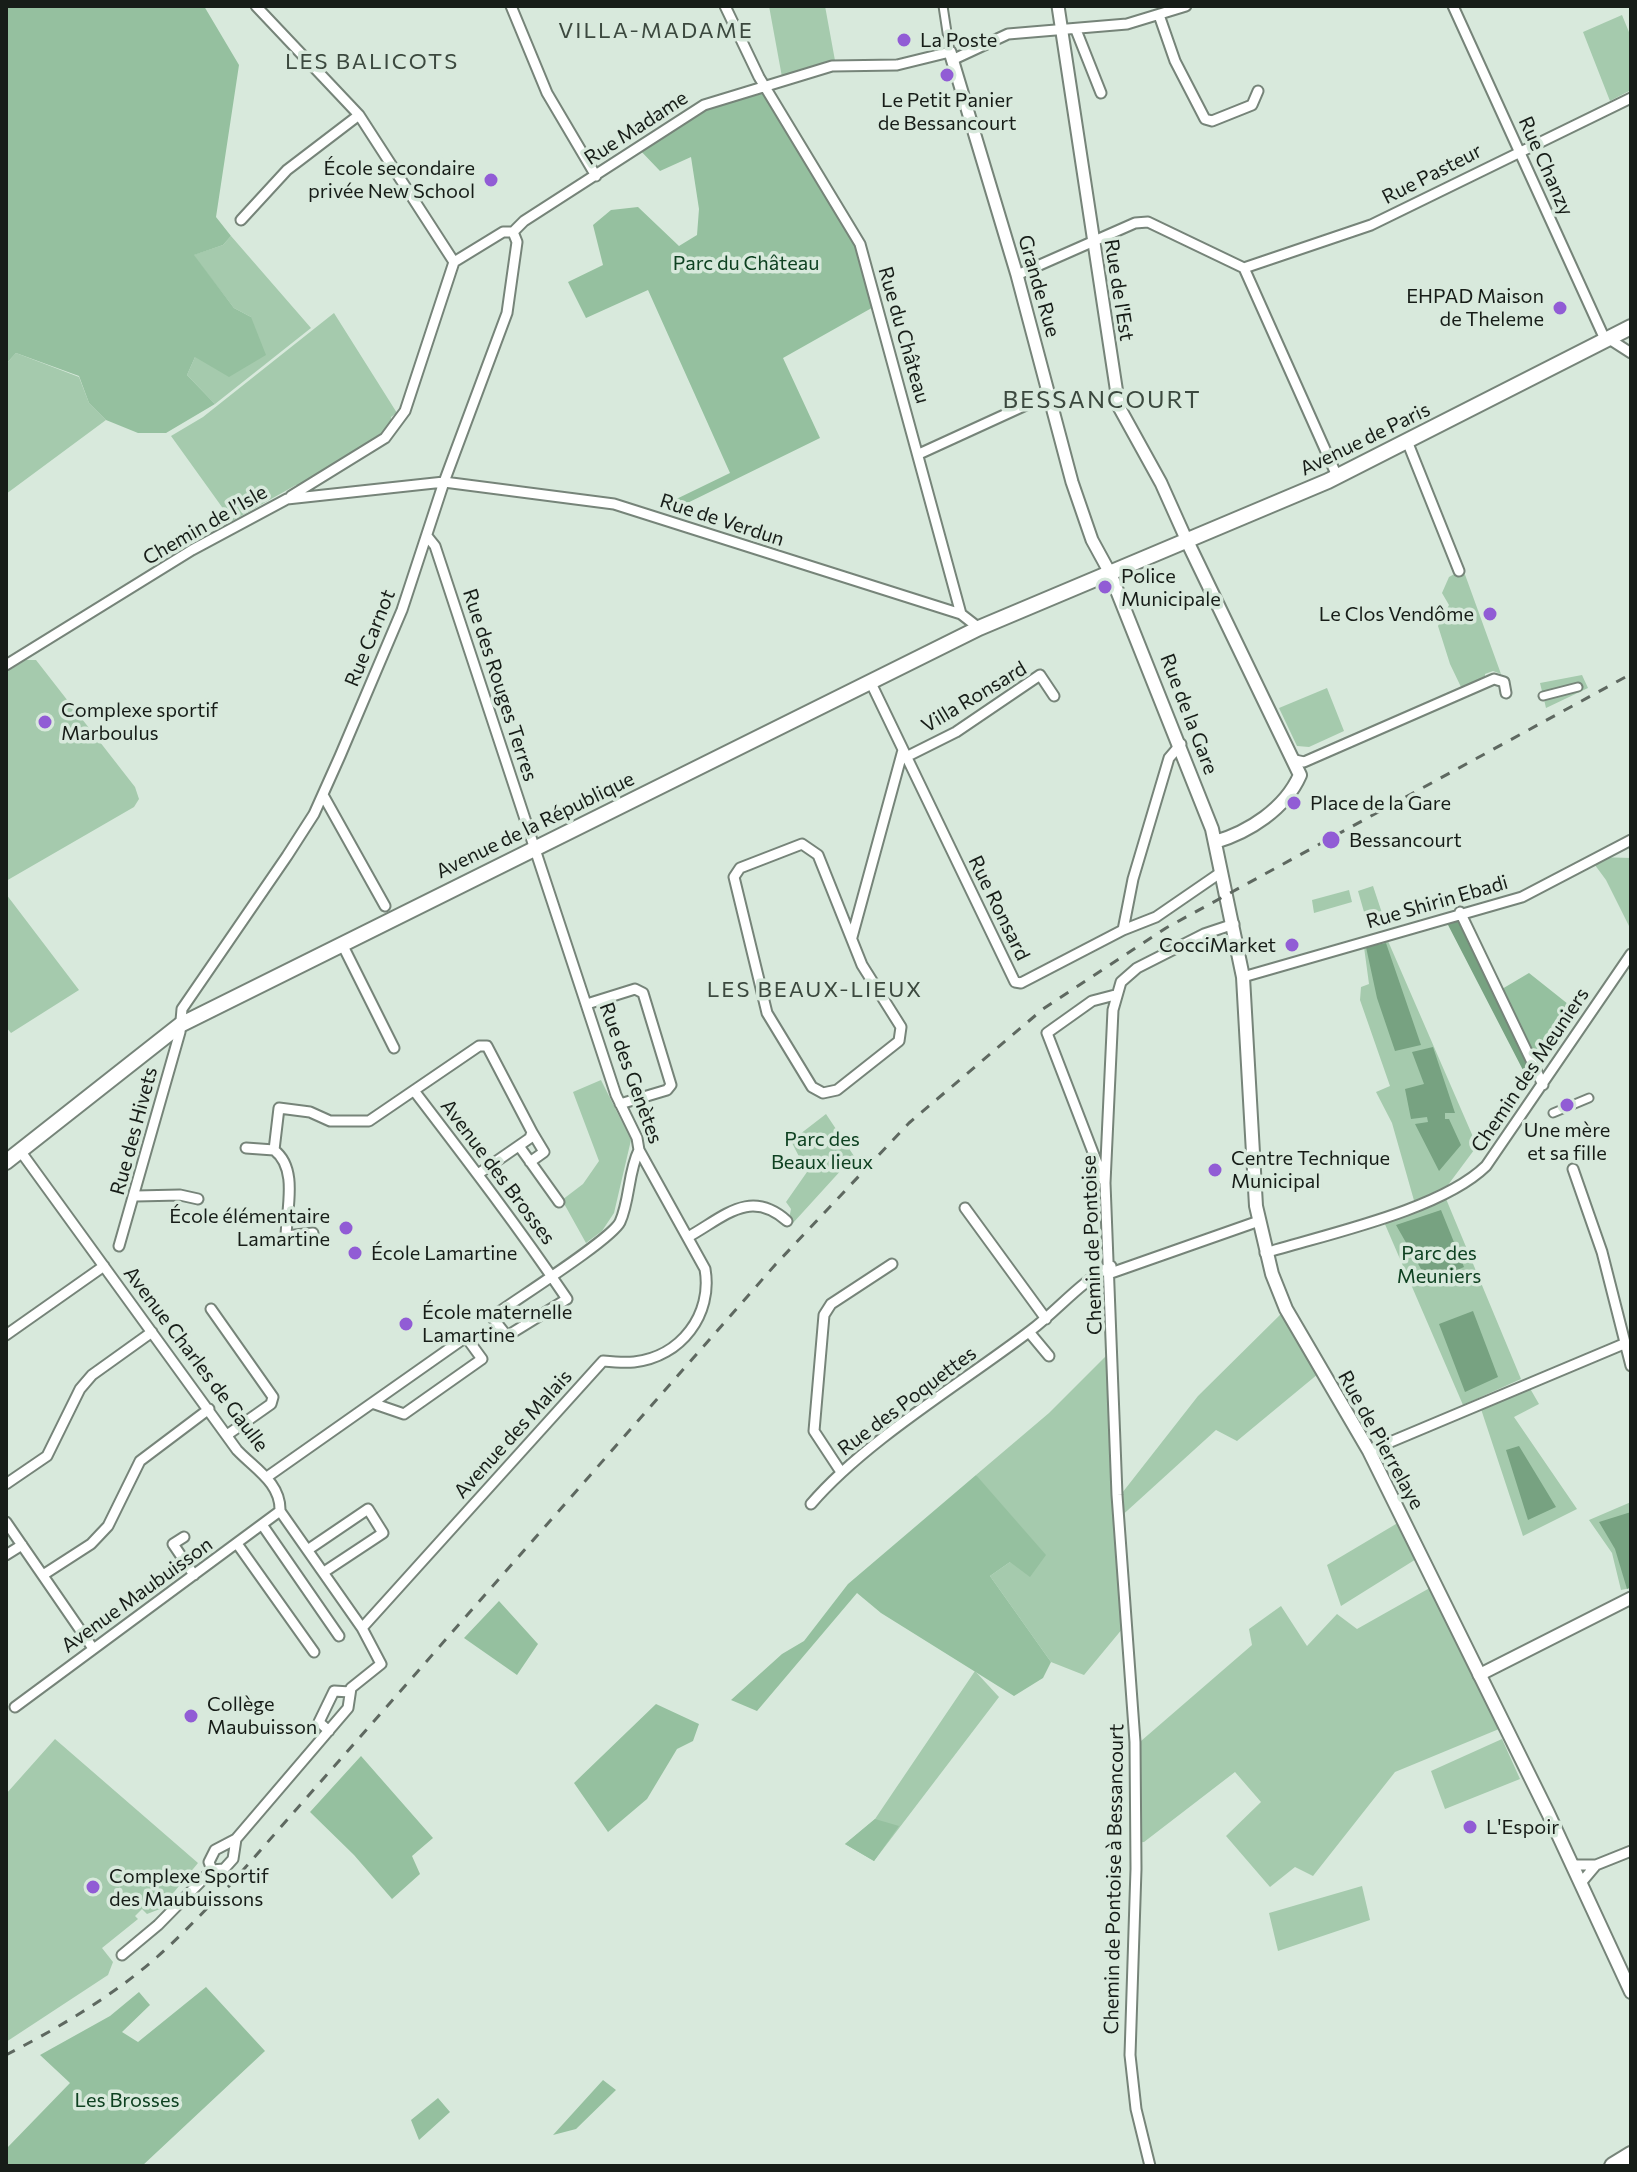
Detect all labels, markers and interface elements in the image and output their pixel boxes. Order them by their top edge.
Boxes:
district label: VILLA-MADAME [558,18,754,44]
place label: La Poste [920,28,997,52]
marker: La Poste [895,31,913,49]
district label: LES BALICOTS [285,49,459,75]
marker: Le Petit Panier de Bessancourt [938,66,956,84]
street label: Rue Madame [580,86,692,170]
place label: Le Petit Panier de Bessancourt [878,88,1016,135]
street label: Rue Chanzy [1513,113,1579,219]
street label: Rue Pasteur [1378,139,1486,209]
place label: École secondaire privée New School [308,156,475,203]
marker: École secondaire privée New School [482,171,500,189]
street label: Grande Rue [1013,232,1065,340]
street label: Rue de l'Est [1099,237,1139,343]
park label: Parc du Château [673,251,819,275]
street label: Rue du Château [873,264,935,406]
place label: EHPAD Maison de Theleme [1406,284,1544,331]
marker: EHPAD Maison de Theleme [1551,299,1569,317]
district label: BESSANCOURT [1002,386,1202,414]
street label: Avenue de Paris [1296,397,1434,481]
street label: Chemin de l’Isle [139,480,271,570]
street label: Rue de Verdun [657,489,787,551]
place label: Police Municipale [1121,564,1221,611]
marker: Police Municipale [1096,578,1114,596]
street label: Rue Carnot [340,586,400,690]
street label: Rue des Rouges Terres [458,586,542,784]
place label: Le Clos Vendôme [1319,602,1474,626]
marker: Le Clos Vendôme [1481,605,1499,623]
street label: Rue de la Gare [1155,650,1223,778]
street label: Villa Ronsard [917,656,1031,738]
place label: Complexe sportif Marboulus [61,698,218,745]
marker: Complexe sportif Marboulus [36,713,54,731]
street label: Avenue de la République [432,767,638,883]
place label: Place de la Gare [1310,791,1451,815]
marker: Place de la Gare [1285,794,1303,812]
place label: Bessancourt [1349,828,1462,852]
marker: Bessancourt [1320,829,1342,851]
street label: Rue Ronsard [963,852,1035,964]
street label: Rue Shirin Ebadi [1363,870,1511,934]
place label: CocciMarket [1159,933,1276,957]
marker: CocciMarket [1283,936,1301,954]
district label: LES BEAUX-LIEUX [707,977,923,1003]
street label: Chemin des Meuniers [1466,983,1594,1157]
street label: Rue des Genètes [594,999,668,1147]
street label: Rue des Hivets [105,1064,163,1198]
street label: Avenue des Brosses [436,1095,560,1249]
marker: Une mère et sa fille [1558,1096,1576,1114]
place label: Une mère et sa fille [1524,1118,1610,1165]
park label: Parc des Beaux lieux [771,1127,873,1174]
place label: Centre Technique Municipal [1231,1146,1390,1193]
street label: Chemin de Pontoise [1077,1155,1107,1335]
marker: Centre Technique Municipal [1206,1161,1224,1179]
place label: École élémentaire Lamartine [169,1204,330,1251]
marker: École élémentaire Lamartine [337,1219,355,1237]
place label: École Lamartine [371,1241,517,1265]
park label: Parc des Meuniers [1397,1241,1481,1288]
marker: École Lamartine [346,1244,364,1262]
street label: Avenue Charles de Gaulle [119,1262,273,1456]
place label: École maternelle Lamartine [422,1300,572,1347]
marker: École maternelle Lamartine [397,1315,415,1333]
street label: Rue des Poquettes [833,1341,981,1461]
street label: Avenue des Malais [449,1365,577,1503]
street label: Rue de Pierrelaye [1333,1366,1429,1514]
street label: Avenue Maubuisson [57,1532,217,1658]
place label: Collège Maubuisson [207,1692,317,1739]
marker: Collège Maubuisson [182,1707,200,1725]
street label: Chemin de Pontoise à Bessancourt [1099,1723,1129,2035]
place label: L'Espoir [1486,1815,1559,1839]
marker: L'Espoir [1461,1818,1479,1836]
place label: Complexe Sportif des Maubuissons [109,1864,269,1911]
marker: Complexe Sportif des Maubuissons [84,1878,102,1896]
park label: Les Brosses [74,2088,180,2112]

